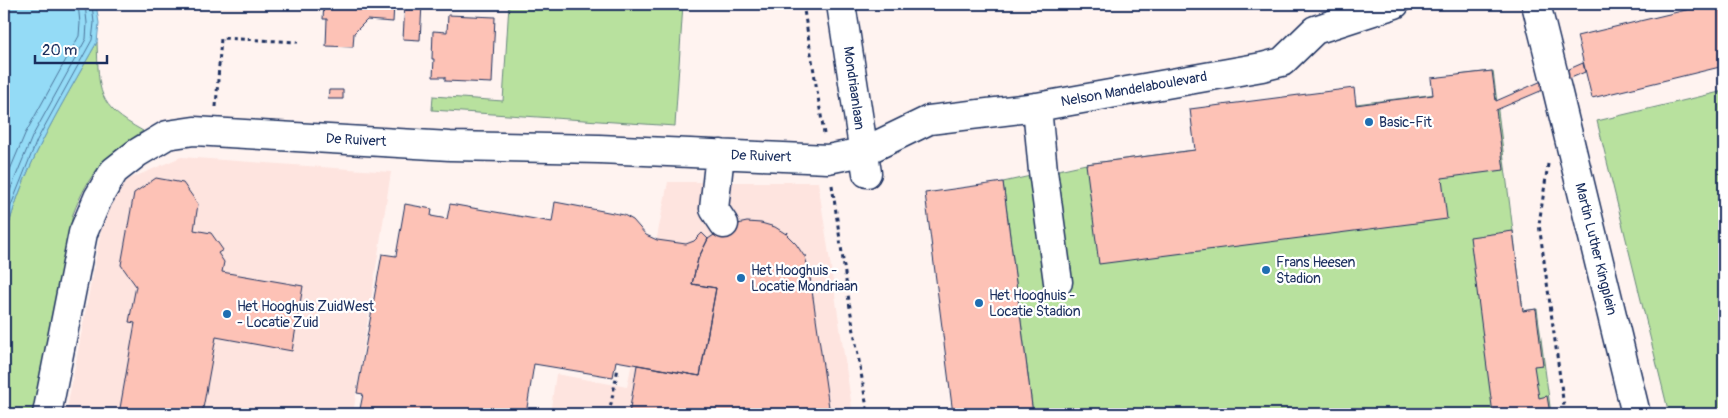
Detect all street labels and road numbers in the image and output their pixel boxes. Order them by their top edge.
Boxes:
street label: Mondriaanlaan [840,45,868,131]
street label: Nelson Mandelaboulevard [1060,68,1209,110]
street label: De Ruivert [325,130,387,150]
street label: De Ruivert [730,146,792,166]
street label: Martin Luther Kingplein [1571,181,1621,317]

